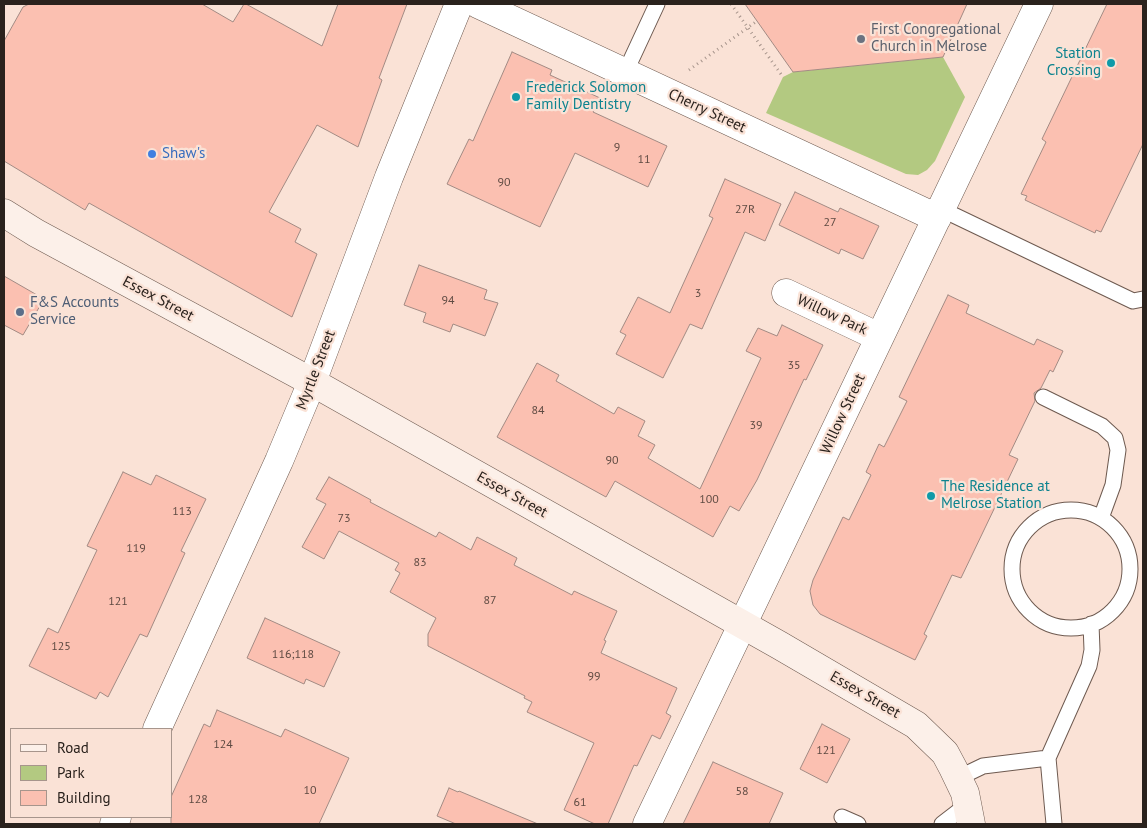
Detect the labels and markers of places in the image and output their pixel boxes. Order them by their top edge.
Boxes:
place label: First Congregational Church in Melrose [871,21,1001,56]
marker: First Congregational Church in Melrose [855,33,867,45]
place label: Station Crossing [1047,45,1101,80]
marker: Station Crossing [1105,57,1117,69]
place label: Frederick Solomon Family Dentistry [526,79,646,114]
marker: Frederick Solomon Family Dentistry [510,91,522,103]
place label: Shaw's [162,145,205,163]
marker: Shaw's [146,148,158,160]
place label: F&S Accounts Service [30,294,119,329]
marker: F&S Accounts Service [14,306,26,318]
place label: The Residence at Melrose Station [941,478,1050,513]
marker: The Residence at Melrose Station [925,490,937,502]

